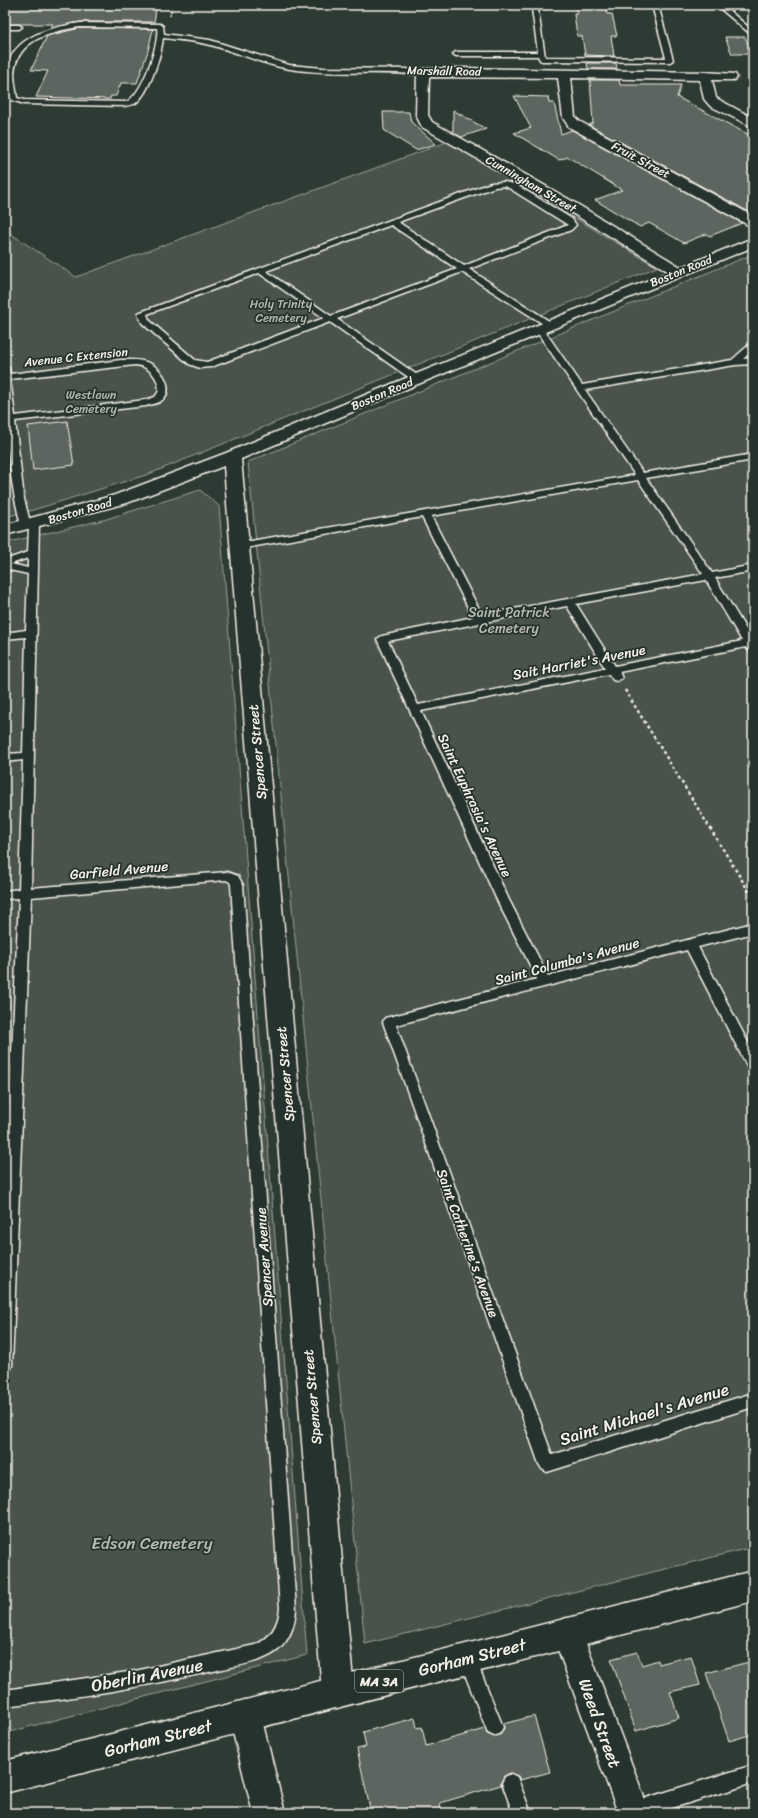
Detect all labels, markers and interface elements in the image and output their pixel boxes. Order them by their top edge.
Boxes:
street label: Marshall Road [407,59,482,83]
street label: Fruit Street [608,135,674,185]
street label: Cunningham Street [481,149,582,220]
street label: Boston Road [646,248,717,294]
park label: Holy Trinity Cemetery [250,293,313,329]
street label: Avenue C Extension [22,341,129,373]
street label: Boston Road [347,370,418,417]
park label: Westlawn Cemetery [65,384,117,420]
street label: Boston Road [45,491,116,531]
park label: Saint Patrick Cemetery [468,600,550,641]
street label: Sait Harriet's Avenue [510,637,648,688]
street label: Spencer Street [241,703,274,800]
street label: Saint Euphrasia's Avenue [430,729,519,882]
street label: Garfield Avenue [69,854,169,887]
street label: Saint Columba's Avenue [492,930,642,993]
street label: Spencer Street [269,1025,302,1122]
street label: Saint Catherine's Avenue [429,1165,506,1321]
street label: Spencer Avenue [249,1207,280,1307]
street label: Spencer Street [296,1348,329,1445]
street label: Saint Michael's Avenue [556,1374,732,1454]
park label: Edson Cemetery [91,1528,213,1558]
street label: Gorham Street [415,1629,530,1685]
street label: Oberlin Avenue [88,1649,206,1701]
road number: MA 3A [355,1670,403,1692]
street label: Weed Street [570,1674,630,1773]
street label: Gorham Street [101,1710,216,1766]

